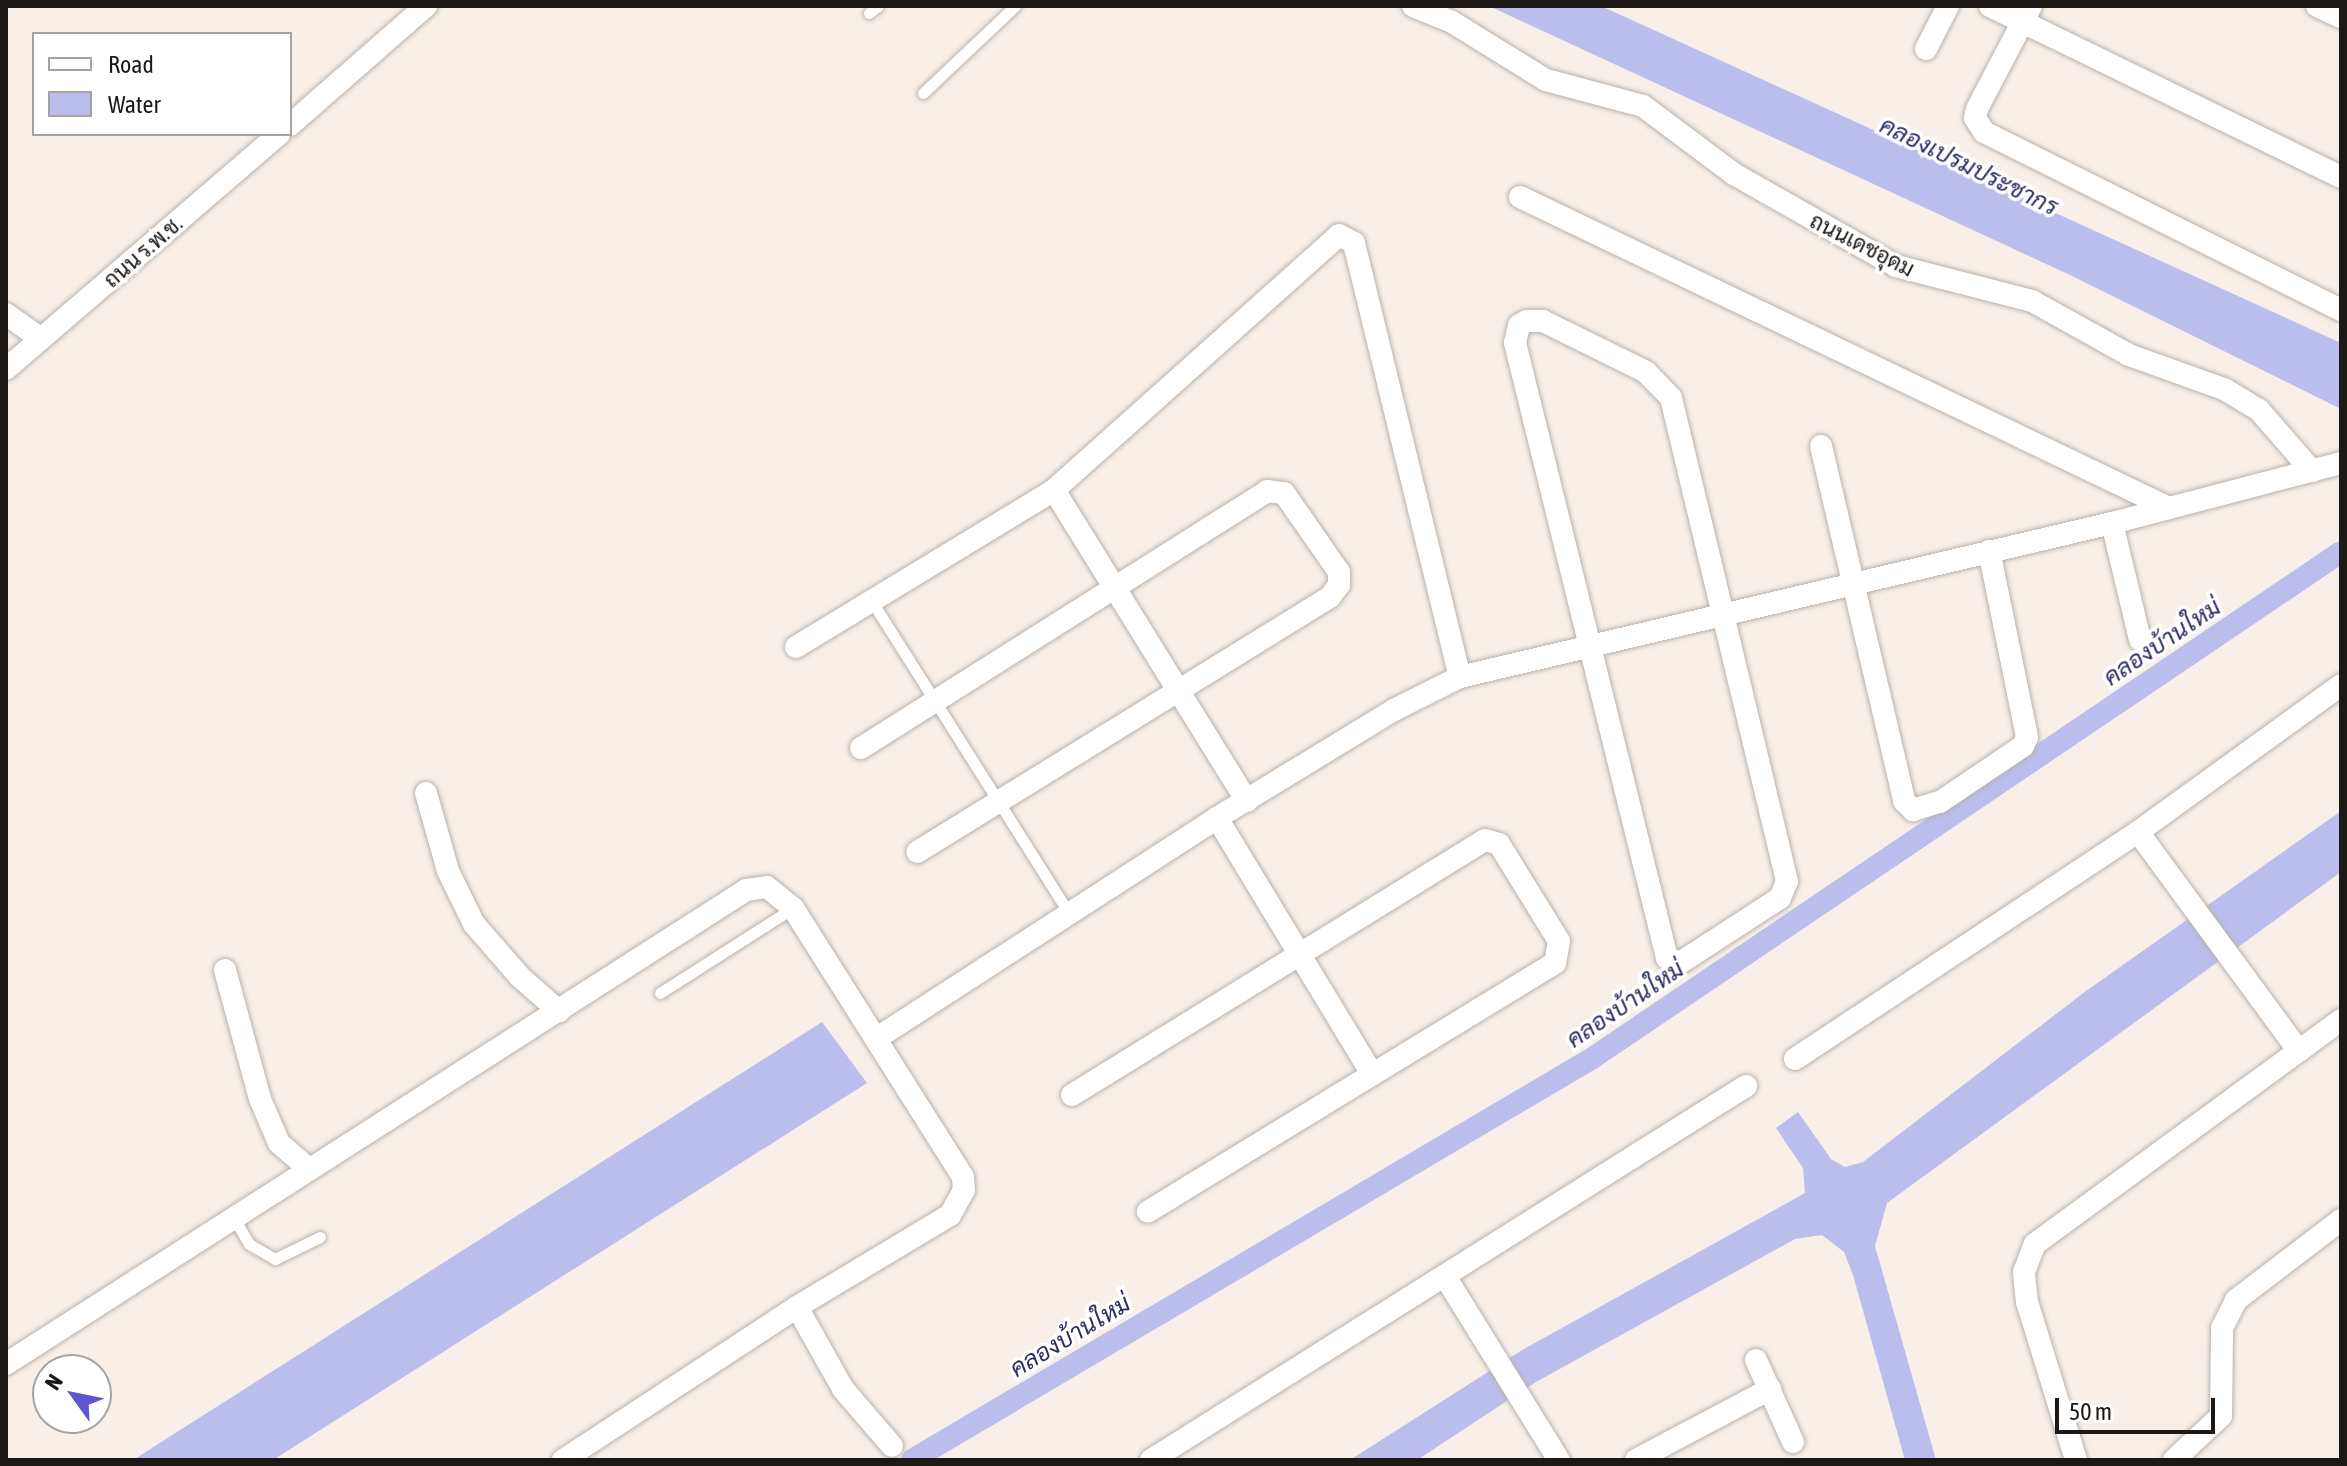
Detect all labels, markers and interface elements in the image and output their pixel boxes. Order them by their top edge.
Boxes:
legend [32,32,292,136]
text: Road [108,51,154,78]
text: Water [108,91,161,118]
water label: คลองเปรมประชากร [1875,110,2063,222]
street label: ถนนเดชอุดม [1805,207,1919,283]
street label: ถนน ร.พ.ช. [98,211,188,293]
water label: คลองบ้านใหม่ [2098,592,2226,692]
water label: คลองบ้านใหม่ [1561,954,1689,1054]
water label: คลองบ้านใหม่ [1005,1289,1135,1383]
north arrow [32,1354,112,1434]
text: N [39,1369,68,1395]
scale bar [2059,1382,2219,1432]
text: 50 m [2069,1398,2112,1425]

